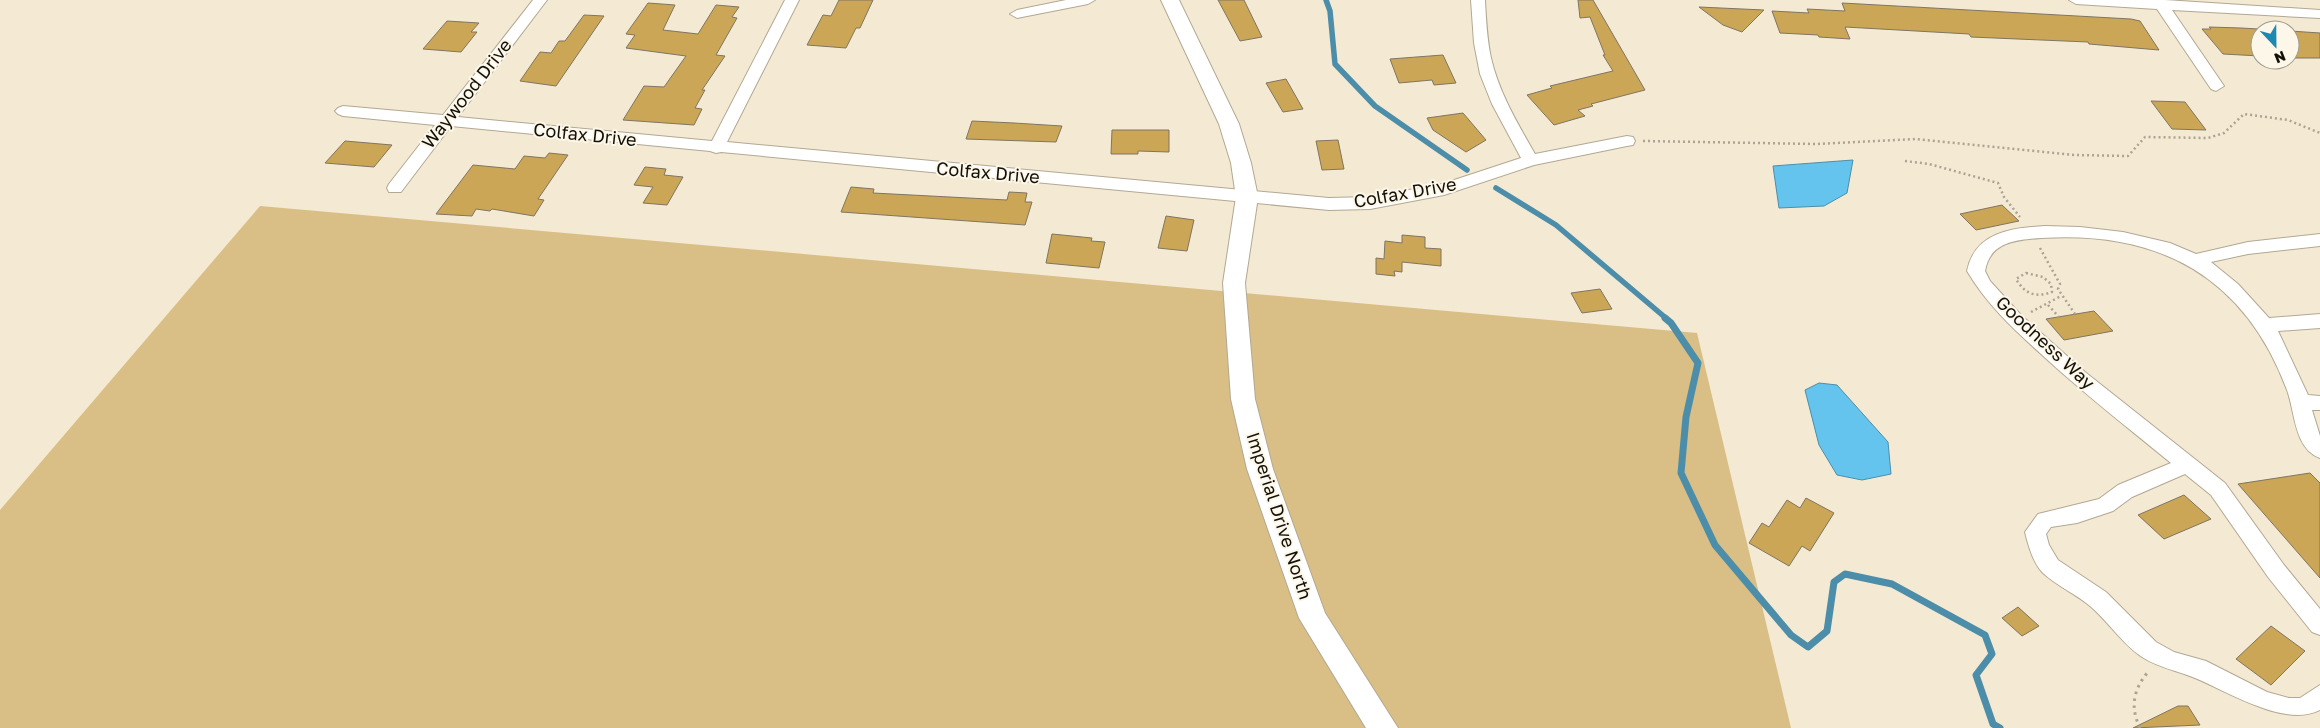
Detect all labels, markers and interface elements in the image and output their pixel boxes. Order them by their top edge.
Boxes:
north arrow [2250,20,2300,70]
street label: Waywood Drive [417,34,516,153]
text: N [2272,48,2288,67]
street label: Colfax Drive [532,118,638,150]
street label: Colfax Drive [935,157,1041,187]
street label: Colfax Drive [1352,172,1458,212]
street label: Goodness Way [1992,291,2100,394]
street label: Imperial Drive North [1243,429,1317,602]

